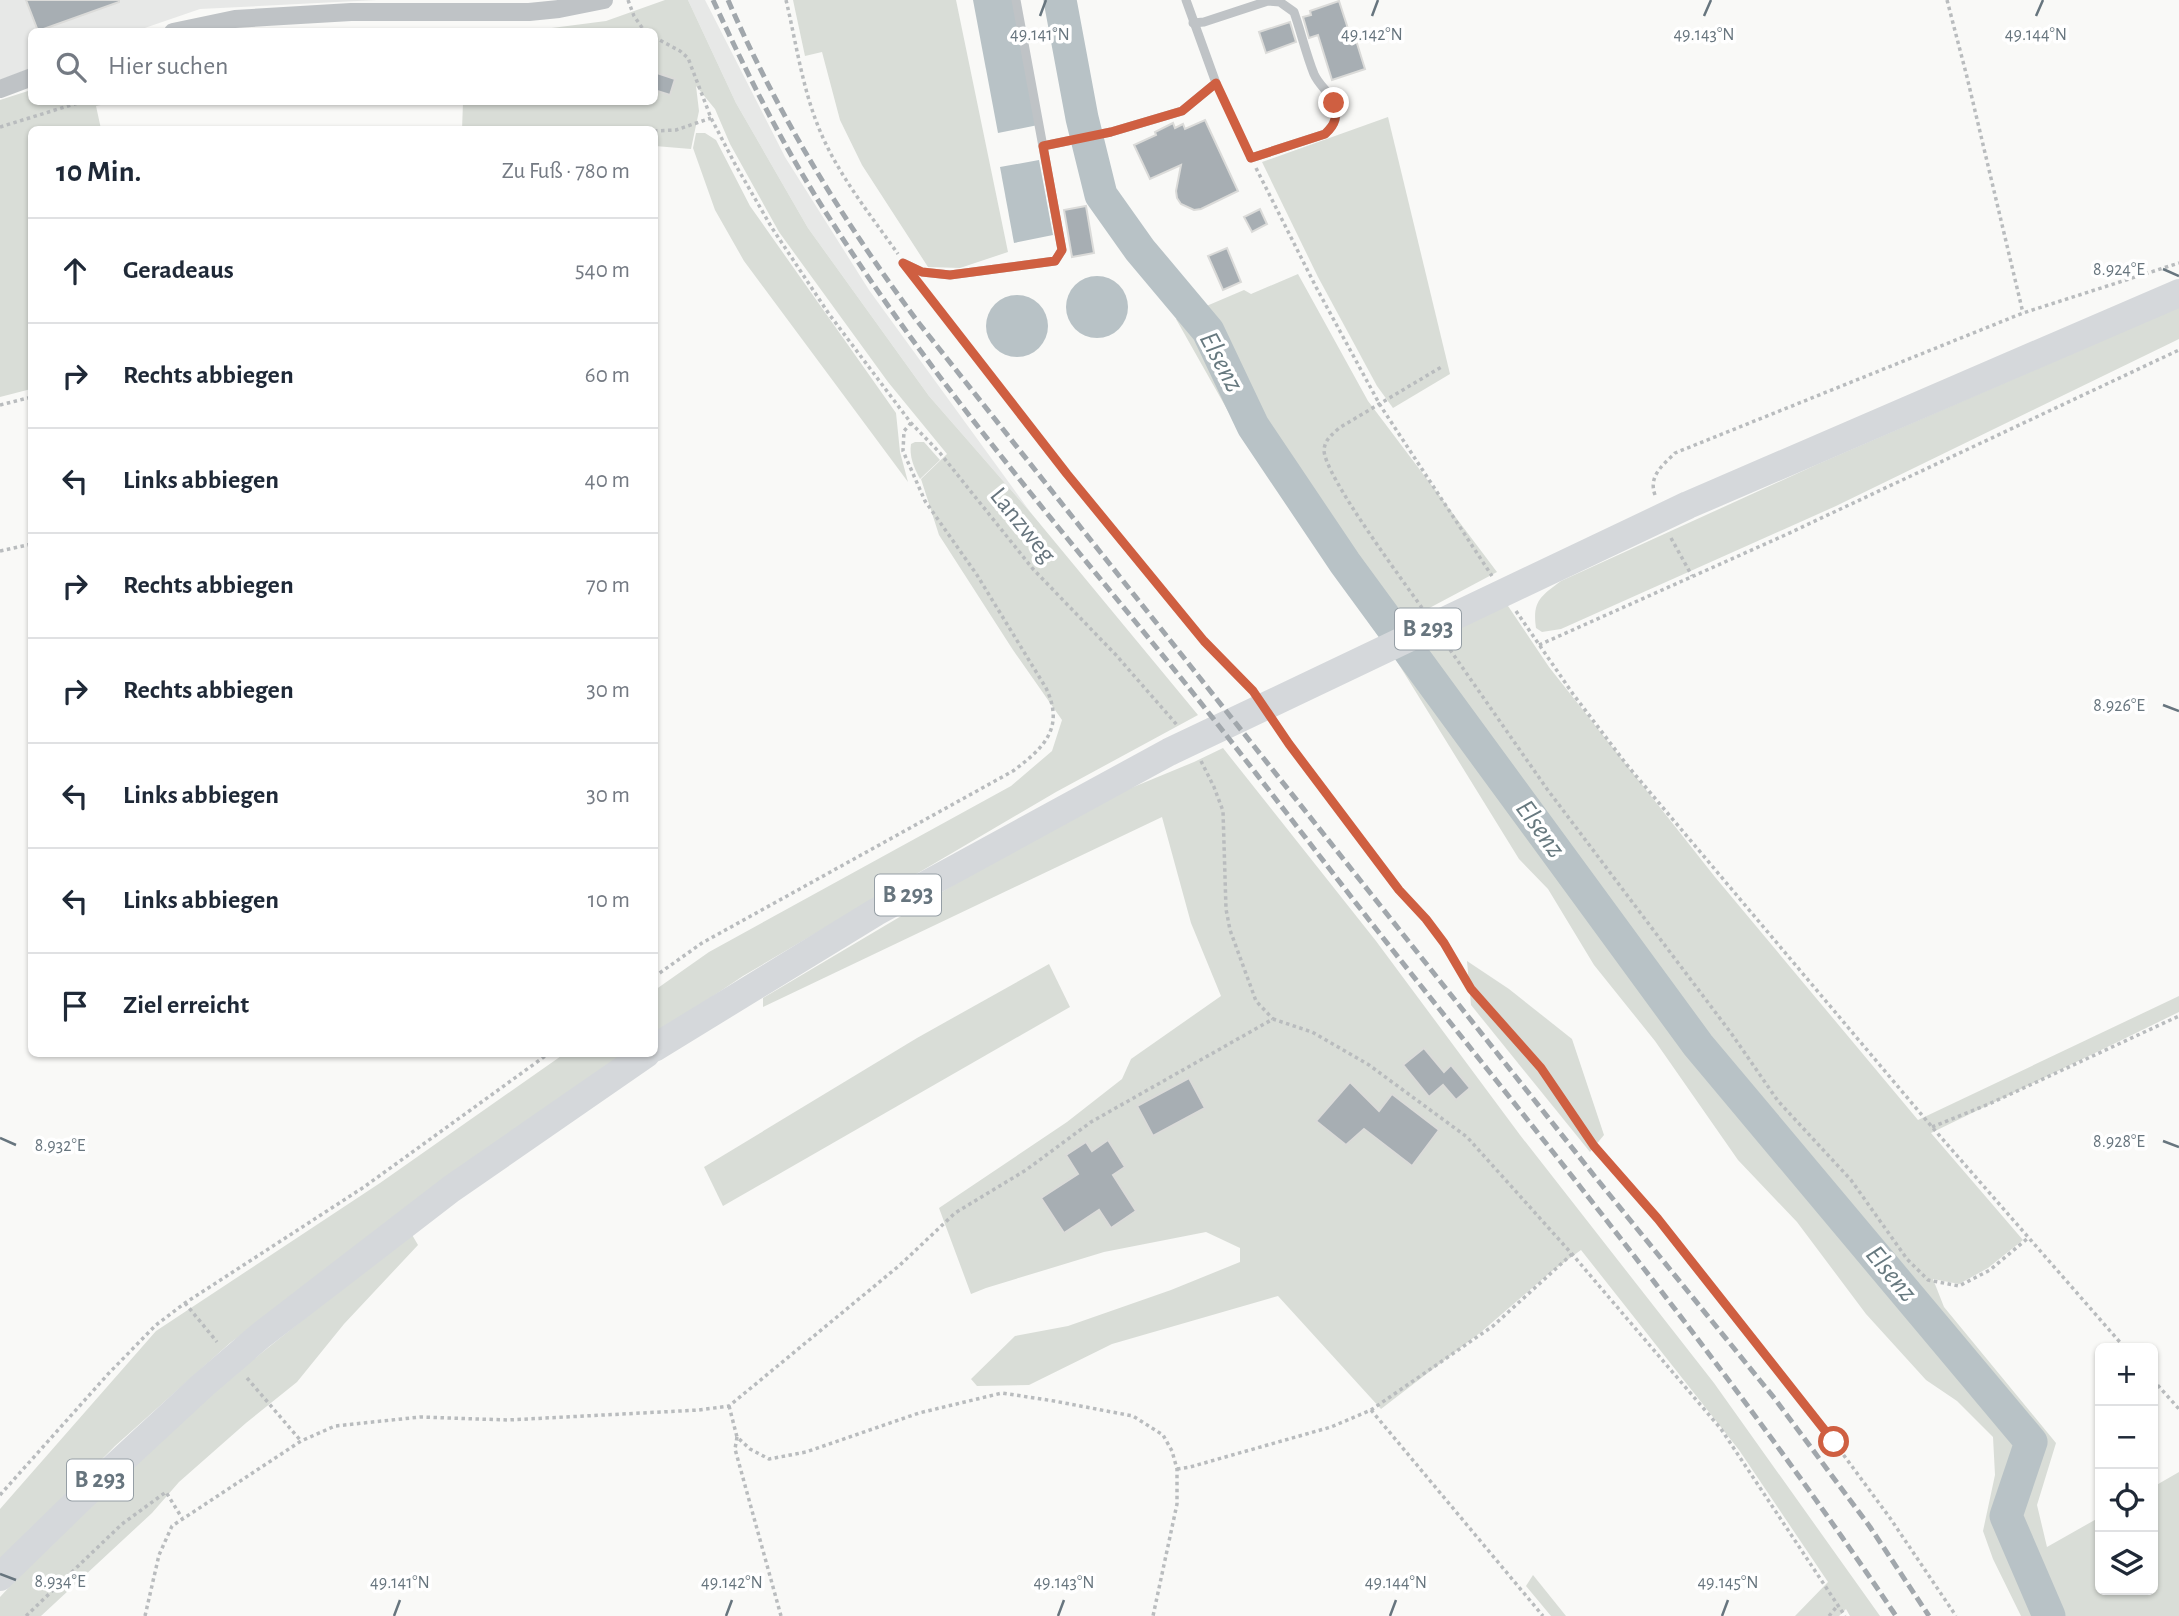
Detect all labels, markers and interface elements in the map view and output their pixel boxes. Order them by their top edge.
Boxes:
text: 49.141°N [1010,26,1070,44]
text: 49.142°N [1341,26,1403,44]
text: 49.143°N [1673,26,1735,44]
text: 49.144°N [2005,26,2067,44]
search box [28,28,658,105]
icon: search [52,48,90,86]
text: Hier suchen [108,53,229,79]
route end [1318,87,1349,118]
text: 10 Min. [56,157,141,187]
text: Zu Fuß · 780 m [502,160,630,183]
icon: ahead [56,252,94,290]
text: Geradeaus [123,257,234,283]
text: 540 m [575,259,630,282]
text: 8.924°E [2093,261,2145,279]
water label: Elsenz [1194,327,1248,397]
icon: right [56,357,94,395]
text: Rechts abbiegen [123,362,294,388]
text: 60 m [585,364,630,387]
icon: left [56,462,94,500]
text: Links abbiegen [123,467,279,493]
text: 40 m [585,469,630,492]
street label: Lanzweg [985,483,1061,568]
icon: right [56,567,94,605]
text: Rechts abbiegen [123,572,294,598]
text: 70 m [586,574,630,597]
road number: B 293 [1395,608,1461,650]
icon: right [56,672,94,710]
text: Rechts abbiegen [123,677,294,703]
text: 30 m [586,679,630,702]
text: 8.926°E [2093,697,2145,715]
icon: left [56,777,94,815]
text: Links abbiegen [123,782,279,808]
text: 30 m [586,784,630,807]
water label: Elsenz [1510,795,1570,863]
road number: B 293 [875,874,941,916]
icon: left [56,882,94,920]
text: Links abbiegen [123,887,279,913]
text: 10 m [588,889,630,912]
icon: arrive [56,987,94,1025]
text: Ziel erreicht [123,992,249,1018]
text: 8.928°E [2093,1133,2145,1151]
text: 8.932°E [35,1137,86,1155]
water label: Elsenz [1860,1241,1922,1307]
map controls [2095,1343,2158,1595]
button: + [2095,1343,2158,1406]
button: − [2095,1406,2158,1469]
route start [1818,1426,1849,1457]
road number: B 293 [67,1460,133,1500]
button: locate [2095,1469,2158,1532]
button: layers [2095,1532,2158,1595]
text: 8.934°E [34,1573,86,1591]
text: 49.141°N [370,1574,430,1592]
text: 49.142°N [701,1574,763,1592]
text: 49.143°N [1033,1574,1095,1592]
text: 49.144°N [1365,1574,1427,1592]
text: 49.145°N [1697,1574,1759,1592]

